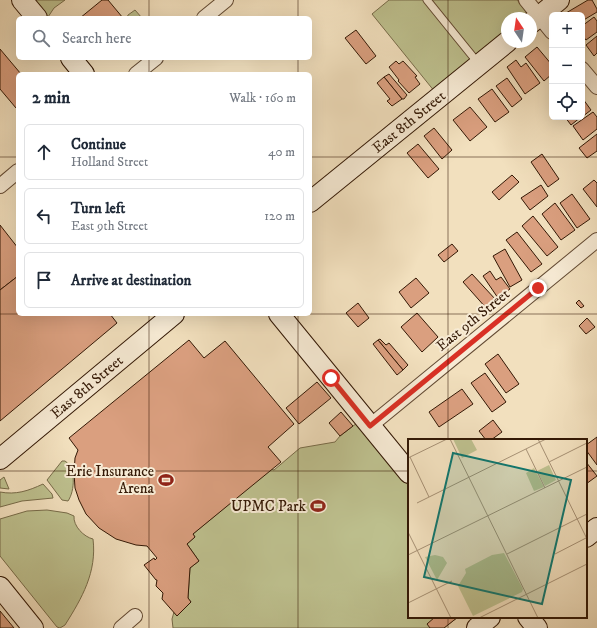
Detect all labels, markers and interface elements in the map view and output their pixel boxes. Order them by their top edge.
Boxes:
north arrow [501,12,537,48]
map controls [549,12,585,120]
button: + [549,12,585,48]
search box [16,16,312,60]
icon: search [30,27,52,49]
text: Search here [62,29,131,48]
button: − [549,48,585,84]
button: locate [549,84,585,120]
text: 2 min [32,87,70,109]
street label: East 8th Street [368,87,450,157]
text: Walk · 160 m [229,90,296,106]
text: Continue [71,135,126,154]
icon: ahead [33,141,55,163]
text: 40 m [268,144,295,160]
text: Holland Street [71,154,148,170]
text: Turn left [71,199,125,218]
icon: left [33,205,55,227]
text: 120 m [264,208,295,224]
text: East 9th Street [71,218,148,234]
icon: arrive [33,269,55,291]
text: Arrive at destination [71,271,191,290]
route end [529,279,547,297]
street label: East 9th Street [432,285,514,355]
street label: East 8th Street [47,351,127,423]
route start [322,369,340,387]
inset map [408,439,587,618]
place label: Erie Insurance Arena [66,462,155,498]
sports icon: Erie Insurance Arena [157,471,175,489]
place label: UPMC Park [231,497,307,516]
sports icon: UPMC Park [309,497,327,515]

